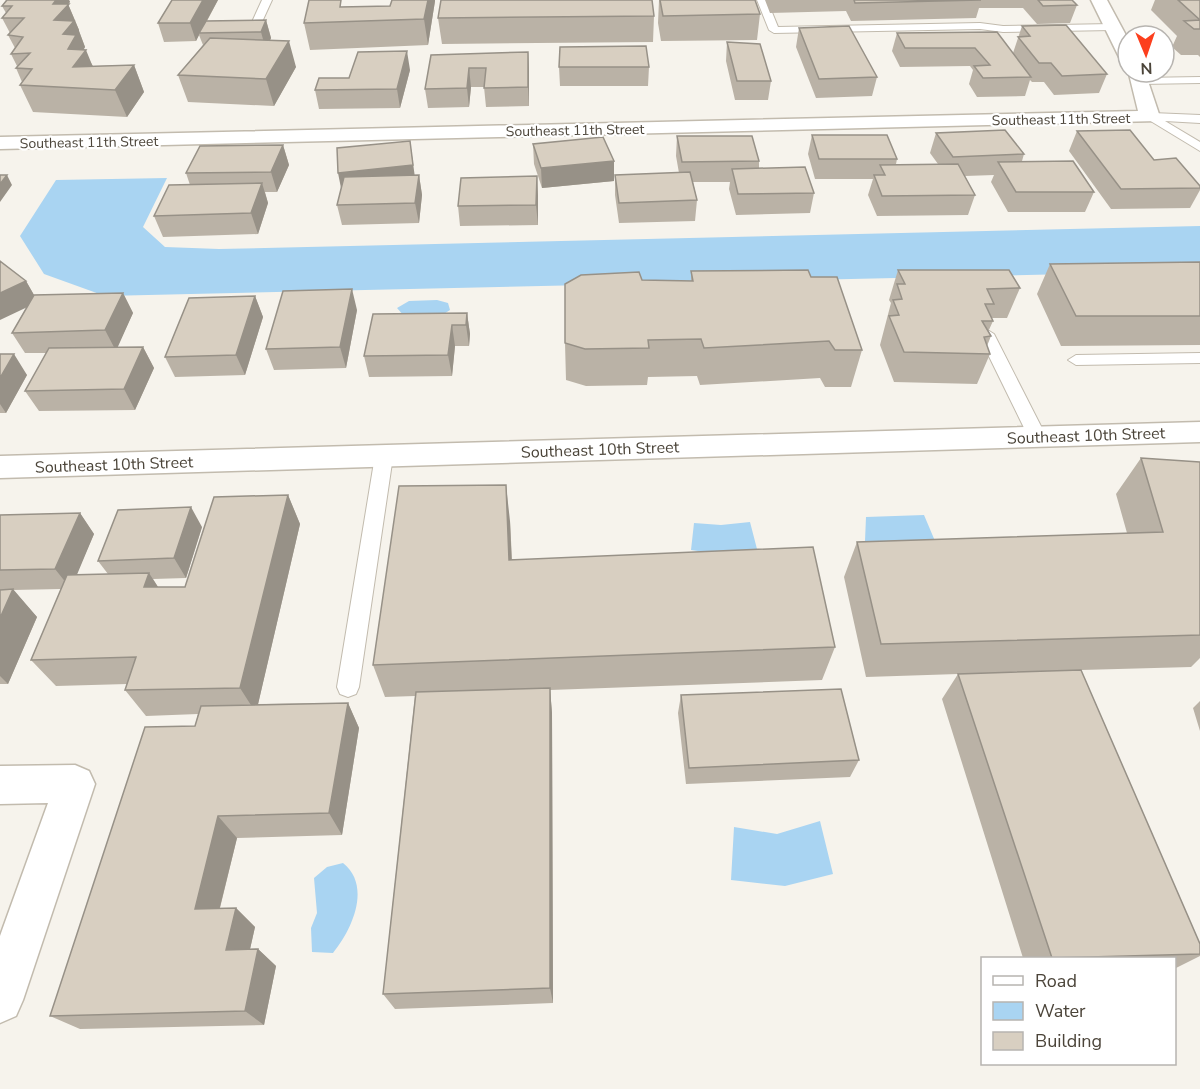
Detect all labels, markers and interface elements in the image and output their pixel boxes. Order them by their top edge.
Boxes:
north arrow [1116,24,1176,84]
text: N [1140,57,1153,79]
street label: Southeast 11th Street [992,109,1131,130]
street label: Southeast 11th Street [506,120,645,141]
street label: Southeast 11th Street [20,132,159,153]
street label: Southeast 10th Street [1007,422,1166,450]
street label: Southeast 10th Street [521,436,680,464]
street label: Southeast 10th Street [35,451,194,479]
legend [981,957,1176,1065]
text: Road [1035,969,1077,993]
text: Water [1035,999,1086,1023]
text: Building [1035,1029,1102,1053]

